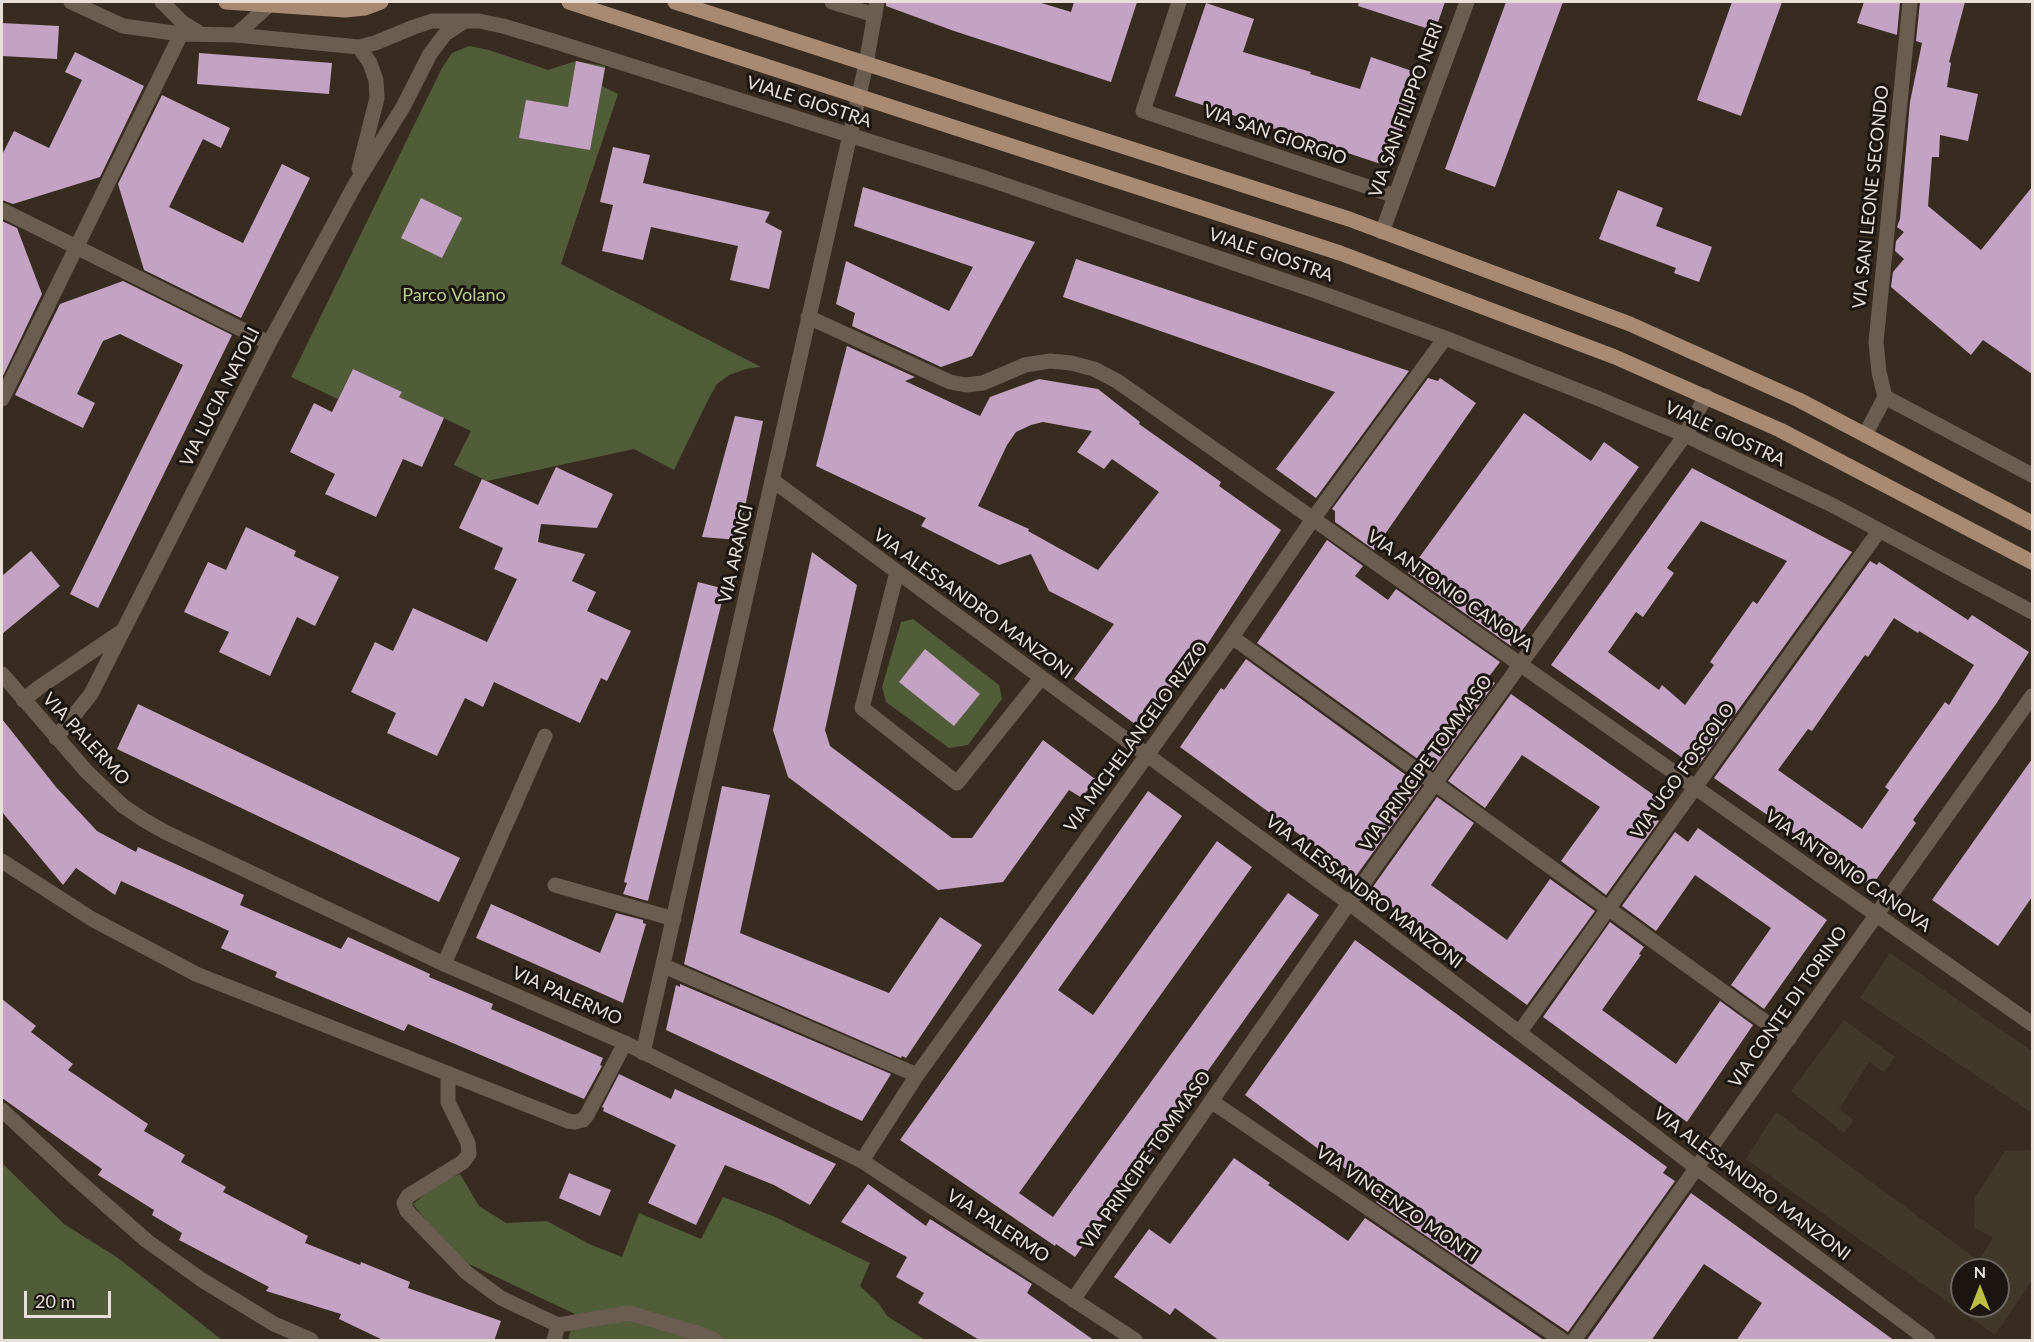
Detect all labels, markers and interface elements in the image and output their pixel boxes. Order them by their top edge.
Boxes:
street label: VIA SAN FILIPPO NERI [1364,20,1448,200]
street label: VIALE GIOSTRA [744,72,874,132]
street label: VIA SAN LEONE SECONDO [1849,84,1893,310]
street label: VIA SAN GIORGIO [1200,100,1350,170]
street label: VIALE GIOSTRA [1206,224,1336,286]
park label: Parco Volano [402,284,506,306]
street label: VIA LUCIA NATOLI [176,324,264,470]
street label: VIALE GIOSTRA [1661,397,1789,471]
street label: VIA ARANCI [714,503,758,605]
street label: VIA ALESSANDRO MANZONI [869,524,1077,684]
street label: VIA ANTONIO CANOVA [1363,525,1537,657]
street label: VIA MICHELANGELO RIZZO [1060,637,1212,837]
street label: VIA PRINCIPE TOMMASO [1355,671,1497,855]
street label: VIA PALERMO [38,688,134,790]
street label: VIA UGO FOSCOLO [1626,699,1740,843]
street label: VIA ANTONIO CANOVA [1761,805,1935,937]
street label: VIA ALESSANDRO MANZONI [1261,811,1467,973]
street label: VIA CONTE DI TORINO [1724,922,1852,1092]
street label: VIA PALERMO [509,962,625,1030]
street label: VIA PRINCIPE TOMMASO [1076,1067,1216,1253]
street label: VIA ALESSANDRO MANZONI [1649,1103,1855,1265]
street label: VIA VINCENZO MONTI [1312,1142,1482,1266]
street label: VIA PALERMO [943,1185,1053,1267]
north arrow [1950,1258,2010,1318]
text: N [1974,1262,1986,1281]
scale bar [27,1279,114,1317]
text: 20 m [35,1290,75,1312]

